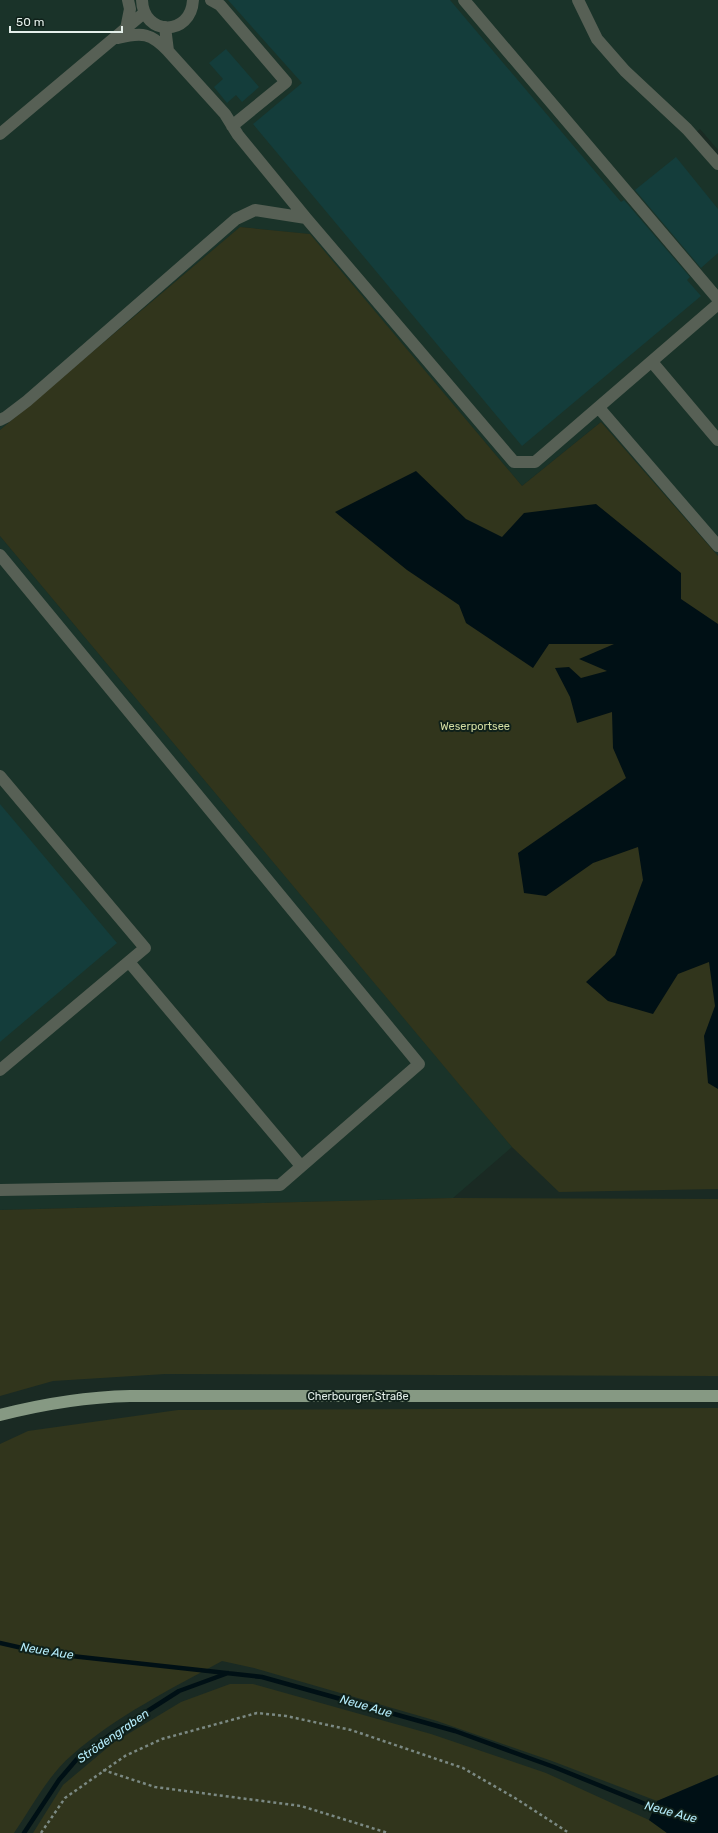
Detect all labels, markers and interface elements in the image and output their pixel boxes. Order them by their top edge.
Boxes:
scale bar [10,8,122,34]
text: 50 m [16,15,44,29]
park label: Weserportsee [440,720,510,733]
street label: Cherbourger Straße [307,1390,409,1403]
water label: Neue Aue [19,1640,75,1662]
water label: Neue Aue [338,1692,394,1720]
water label: Strödengraben [74,1706,152,1766]
water label: Neue Aue [643,1798,699,1826]

